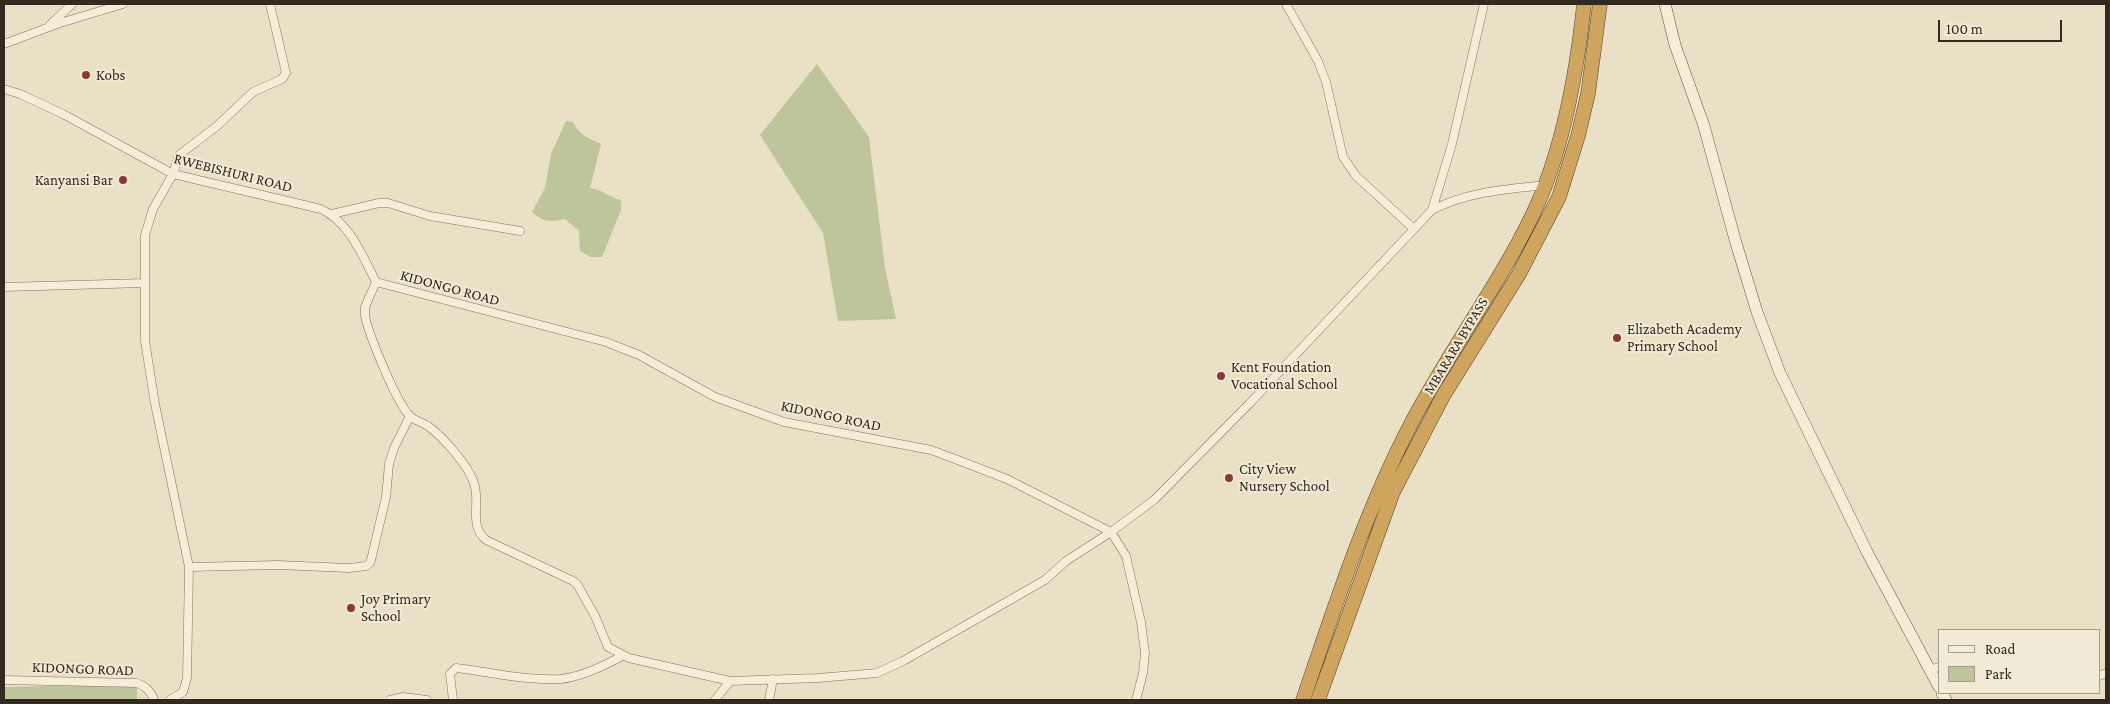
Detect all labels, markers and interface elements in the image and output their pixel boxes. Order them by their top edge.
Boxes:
scale bar [1940,10,2064,42]
text: 100 m [1946,21,1983,37]
place label: Kobs [96,66,125,84]
marker: Kobs [80,69,92,81]
street label: RWEBISHURI ROAD [172,150,294,196]
place label: Kanyansi Bar [35,171,113,189]
marker: Kanyansi Bar [117,174,129,186]
street label: KIDONGO ROAD [398,266,502,310]
street label: MBARARA BYPASS [1420,294,1492,398]
place label: Elizabeth Academy Primary School [1627,320,1742,355]
marker: Elizabeth Academy Primary School [1611,332,1623,344]
place label: Kent Foundation Vocational School [1231,358,1338,393]
marker: Kent Foundation Vocational School [1215,370,1227,382]
street label: KIDONGO ROAD [779,397,883,435]
place label: City View Nursery School [1239,460,1330,495]
marker: City View Nursery School [1223,472,1235,484]
place label: Joy Primary School [361,590,431,625]
marker: Joy Primary School [345,602,357,614]
legend [1938,629,2100,694]
text: Road [1985,641,2015,657]
street label: KIDONGO ROAD [32,658,134,680]
text: Park [1985,666,2012,682]

